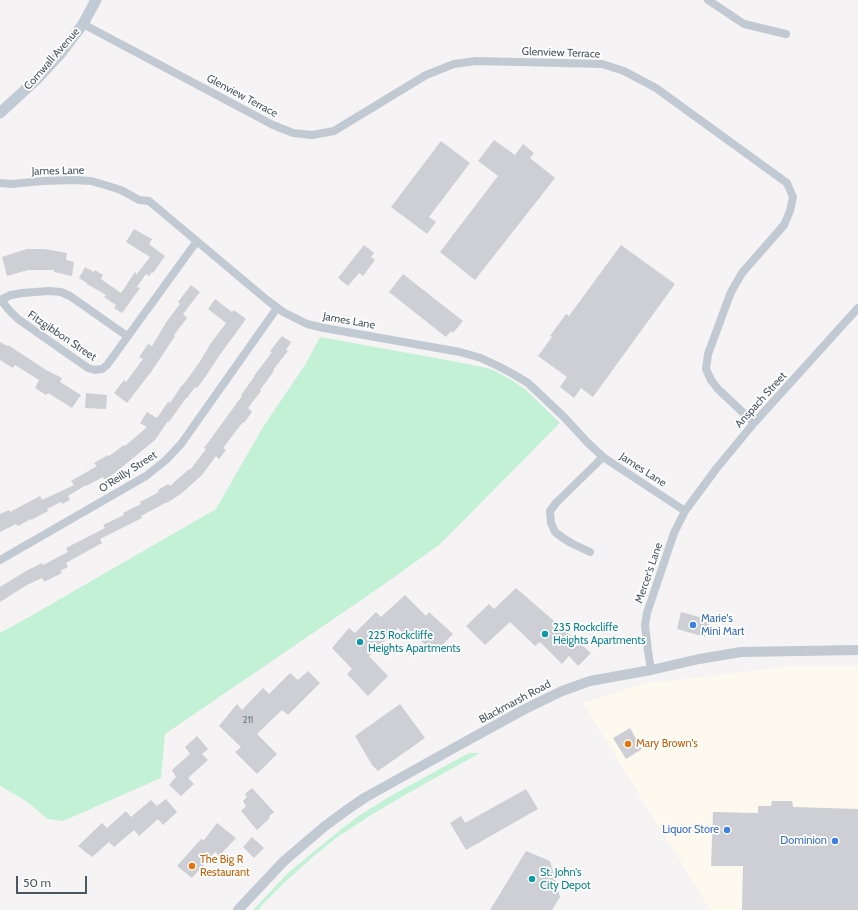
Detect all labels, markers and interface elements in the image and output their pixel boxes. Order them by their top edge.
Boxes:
street label: Cornwall Avenue [21,25,83,93]
street label: Glenview Terrace [521,45,601,61]
street label: Glenview Terrace [204,72,280,120]
street label: James Lane [31,164,85,178]
street label: Fitzgibbon Street [25,308,99,364]
street label: James Lane [322,310,376,332]
street label: Anspach Street [732,369,790,431]
street label: O'Reilly Street [97,448,159,496]
street label: James Lane [617,450,669,490]
street label: Mercer's Lane [632,541,666,605]
place label: Marie's Mini Mart [701,612,744,638]
marker: Marie's Mini Mart [688,620,698,630]
place label: 235 Rockcliffe Heights Apartments [553,621,646,647]
place label: 225 Rockcliffe Heights Apartments [368,629,461,655]
marker: 235 Rockcliffe Heights Apartments [540,629,550,639]
marker: 225 Rockcliffe Heights Apartments [355,637,365,647]
street label: Blackmarsh Road [477,677,553,727]
house number: 211 [243,715,253,725]
place label: Mary Brown's [636,737,698,751]
marker: Mary Brown's [623,739,633,749]
place label: Liquor Store [662,823,719,837]
marker: Liquor Store [722,825,732,835]
place label: Dominion [780,834,827,848]
marker: Dominion [830,836,840,846]
place label: The Big R Restaurant [200,853,250,879]
marker: The Big R Restaurant [187,861,197,871]
place label: St. John's City Depot [540,866,591,892]
scale bar [18,868,89,894]
marker: St. John's City Depot [527,874,537,884]
text: 50 m [23,875,51,890]

